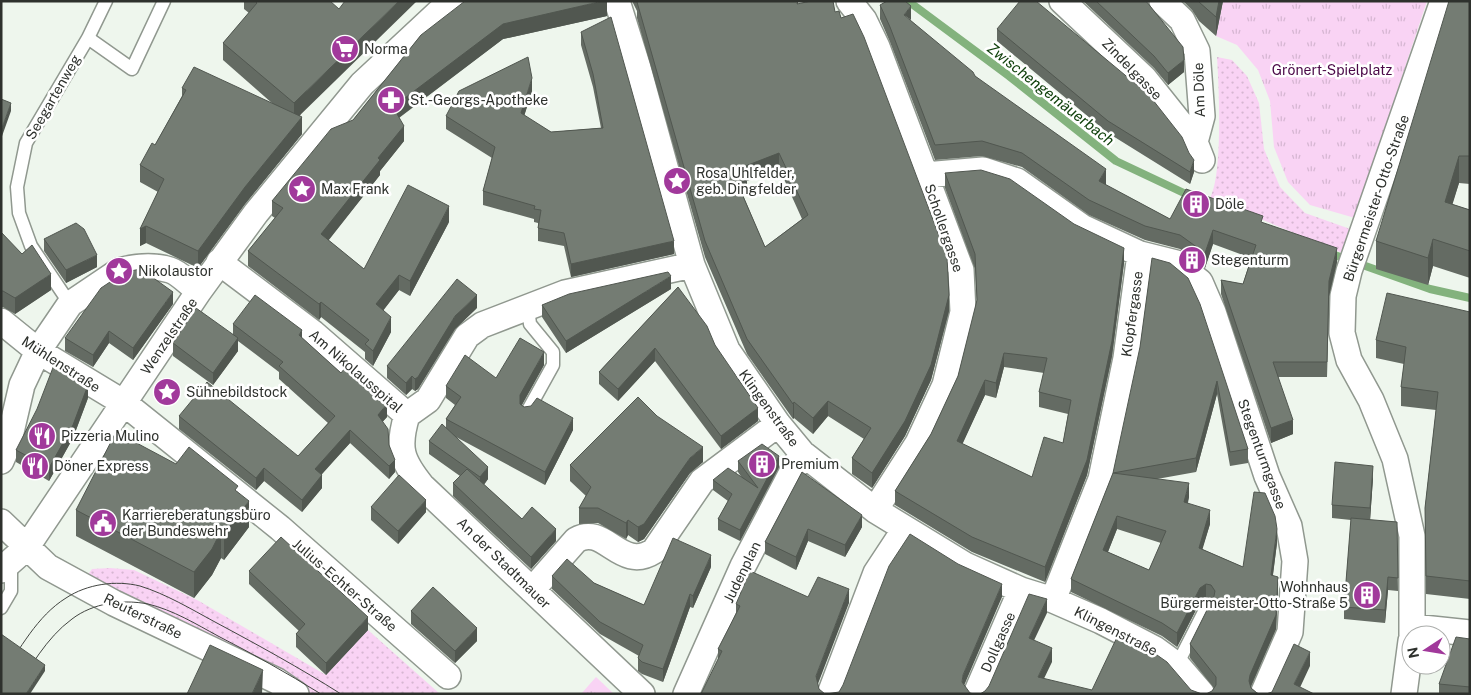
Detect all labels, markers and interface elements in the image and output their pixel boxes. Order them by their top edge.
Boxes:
supermarket icon: Norma [330,34,360,64]
street label: Zindelgasse [1099,35,1165,103]
water label: Zwischengemäuerbach [984,39,1118,149]
place label: Norma [364,41,408,57]
street label: Seegartenweg [22,52,84,142]
street label: Am Döle [1190,62,1208,118]
park label: Grönert-Spielplatz [1272,62,1392,78]
pharmacy icon: St.-Georgs-Apotheke [376,85,406,115]
place label: St.-Georgs-Apotheke [410,92,548,108]
street label: Bürgermeister-Otto-Straße [1340,112,1412,284]
place label: Rosa Uhlfelder, geb. Dingfelder [696,165,796,197]
place icon: Rosa Uhlfelder, geb. Dingfelder [662,166,692,196]
place icon: Max Frank [287,174,317,204]
place label: Max Frank [321,181,390,197]
street label: Schollergasse [921,182,967,274]
building icon: Döle [1181,189,1211,219]
place label: Döle [1215,196,1245,212]
building icon: Stegenturm [1177,245,1207,275]
place label: Stegenturm [1211,252,1289,268]
place icon: Nikolaustor [104,256,134,286]
place label: Nikolaustor [138,263,213,279]
street label: Klopfergasse [1118,270,1146,358]
street label: Wenzelstraße [138,295,201,377]
street label: Am Nikolausspital [306,326,406,416]
street label: Mühlenstraße [19,333,103,395]
street label: Klingenstraße [736,366,802,450]
place icon: Sühnebildstock [152,377,182,407]
place label: Sühnebildstock [186,384,287,400]
street label: Stegenturmgasse [1235,397,1289,511]
restaurant icon: Pizzeria Mulino [27,421,57,451]
place label: Pizzeria Mulino [61,428,159,444]
building icon: Premium [747,449,777,479]
restaurant icon: Döner Express [20,451,50,481]
place label: Premium [781,456,839,472]
place label: Döner Express [54,458,149,474]
place label: Karriereberatungsbüro der Bundeswehr [122,507,271,539]
public building icon: Karriereberatungsbüro der Bundeswehr [88,508,118,538]
street label: An der Stadtmauer [454,514,554,612]
street label: Julius-Echter-Straße [290,535,400,635]
street label: Judenplan [720,539,764,605]
place label: Wohnhaus Bürgermeister-Otto-Straße 5 [1160,579,1348,611]
building icon: Wohnhaus Bürgermeister-Otto-Straße 5 [1352,580,1382,610]
street label: Reuterstraße [101,590,185,642]
street label: Klingenstraße [1072,603,1160,659]
street label: Dollgasse [978,609,1018,675]
north arrow [1401,625,1451,675]
text: N [1404,646,1422,660]

